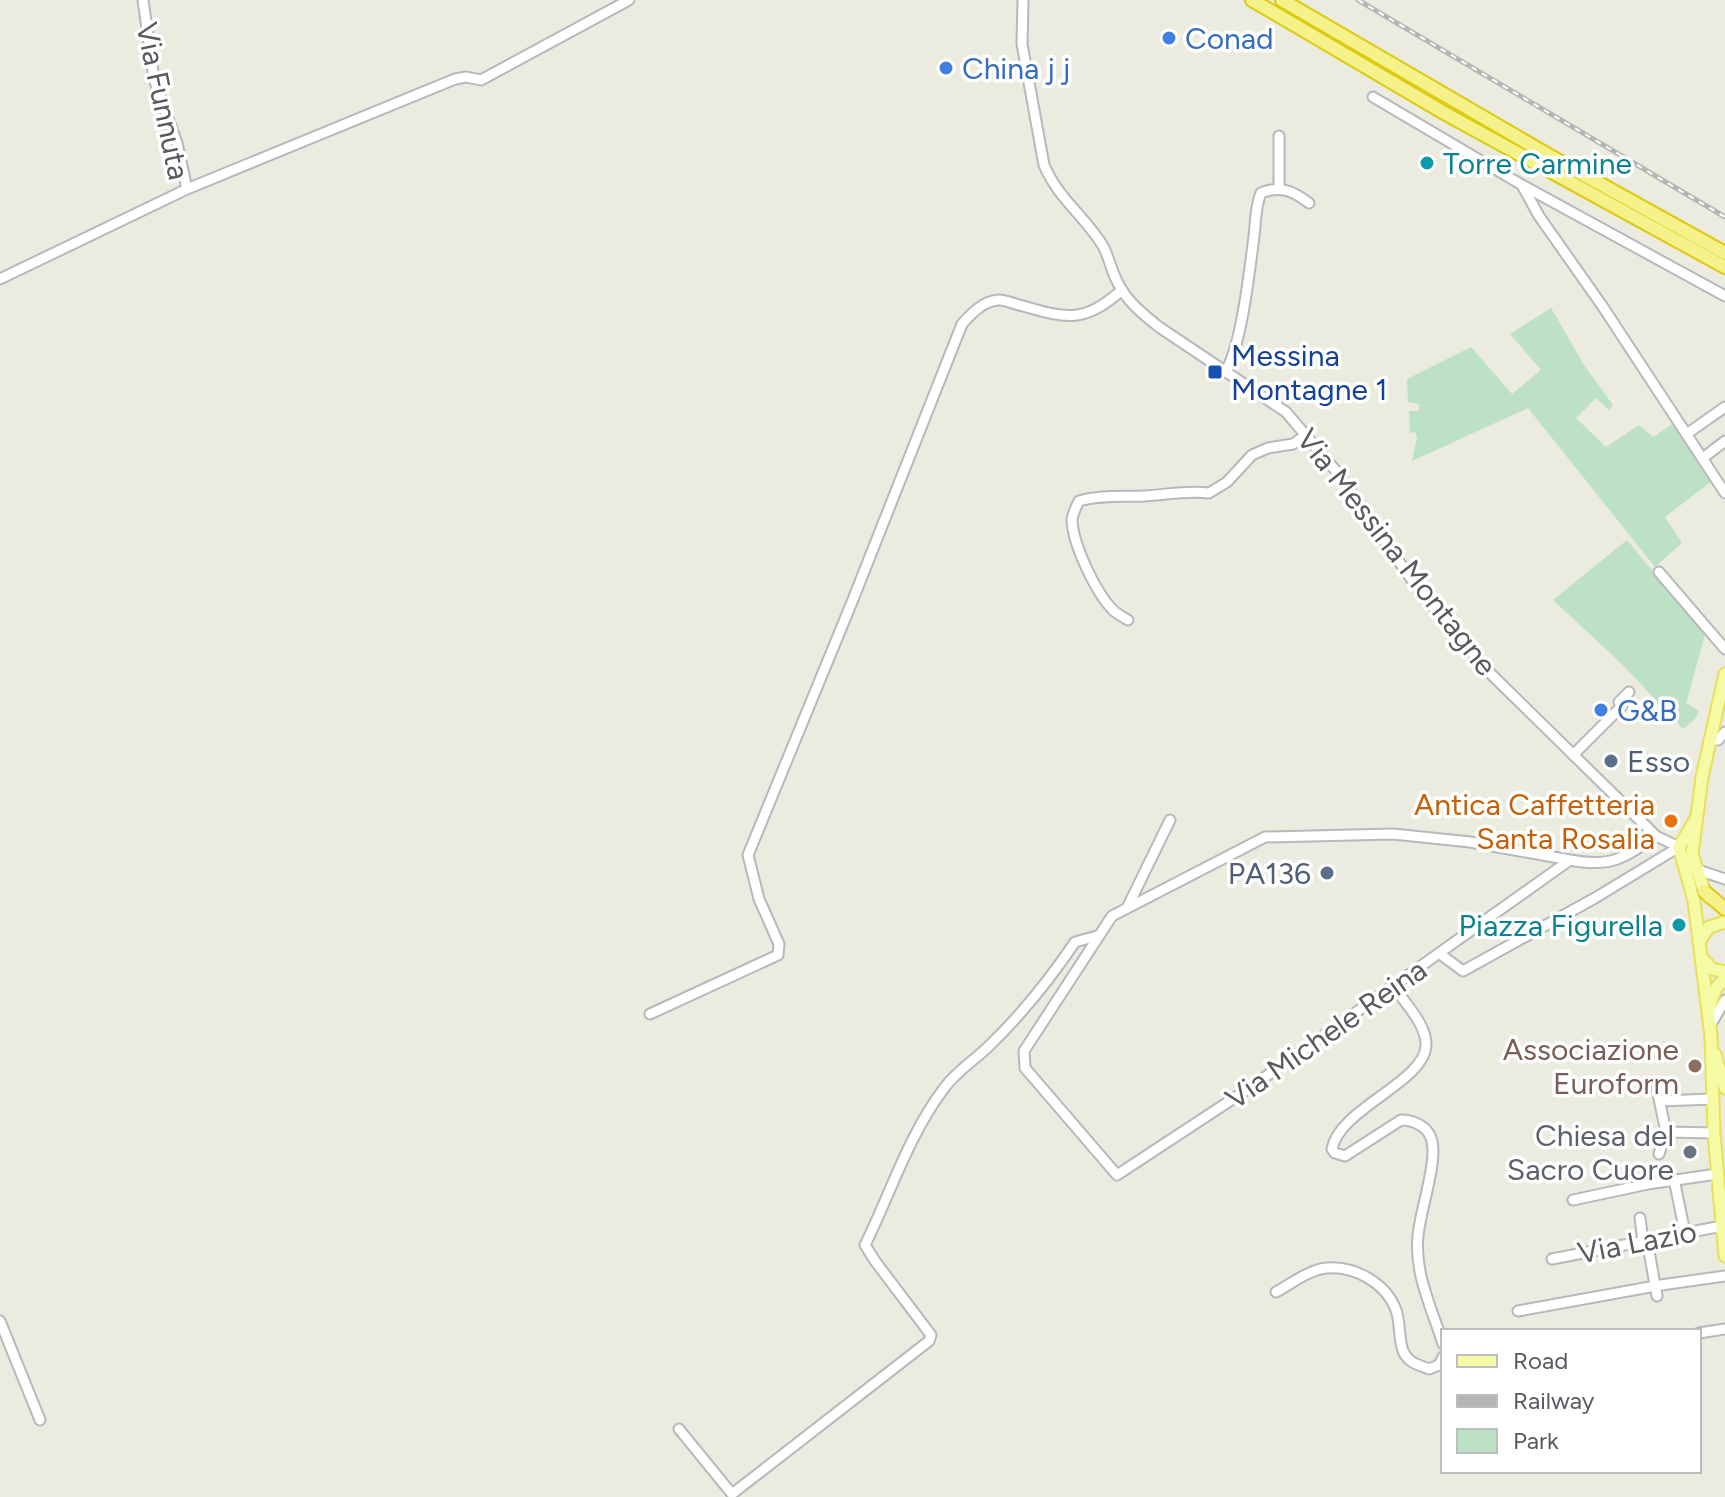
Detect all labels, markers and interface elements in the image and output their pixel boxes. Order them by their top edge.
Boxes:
street label: Via Funnuta [128,19,198,183]
place label: Conad [1185,20,1274,57]
marker: Conad [1160,29,1178,47]
place label: China j j [962,50,1070,87]
marker: China j j [937,59,955,77]
place label: Torre Carmine [1443,145,1632,182]
marker: Torre Carmine [1418,154,1436,172]
place label: Messina Montagne 1 [1231,337,1388,408]
marker: Messina Montagne 1 [1206,363,1224,381]
street label: Via Messina Montagne [1289,421,1505,683]
place label: G&B [1617,692,1677,729]
marker: G&B [1592,701,1610,719]
place label: Esso [1627,743,1690,780]
marker: Esso [1602,752,1620,770]
place label: Antica Caffetteria Santa Rosalia [1414,786,1655,857]
marker: Antica Caffetteria Santa Rosalia [1662,812,1680,830]
place label: PA136 [1228,855,1311,892]
marker: PA136 [1318,864,1336,882]
place label: Piazza Figurella [1459,907,1663,944]
marker: Piazza Figurella [1670,916,1688,934]
street label: Via Michele Reina [1218,951,1434,1117]
place label: Associazione Euroform [1503,1031,1679,1102]
marker: Associazione Euroform [1686,1057,1704,1075]
place label: Chiesa del Sacro Cuore [1507,1117,1674,1188]
marker: Chiesa del Sacro Cuore [1681,1143,1699,1161]
street label: Via Lazio [1574,1212,1700,1272]
legend [1441,1329,1701,1473]
text: Road [1513,1346,1568,1375]
text: Railway [1513,1386,1595,1415]
text: Park [1513,1426,1559,1455]

